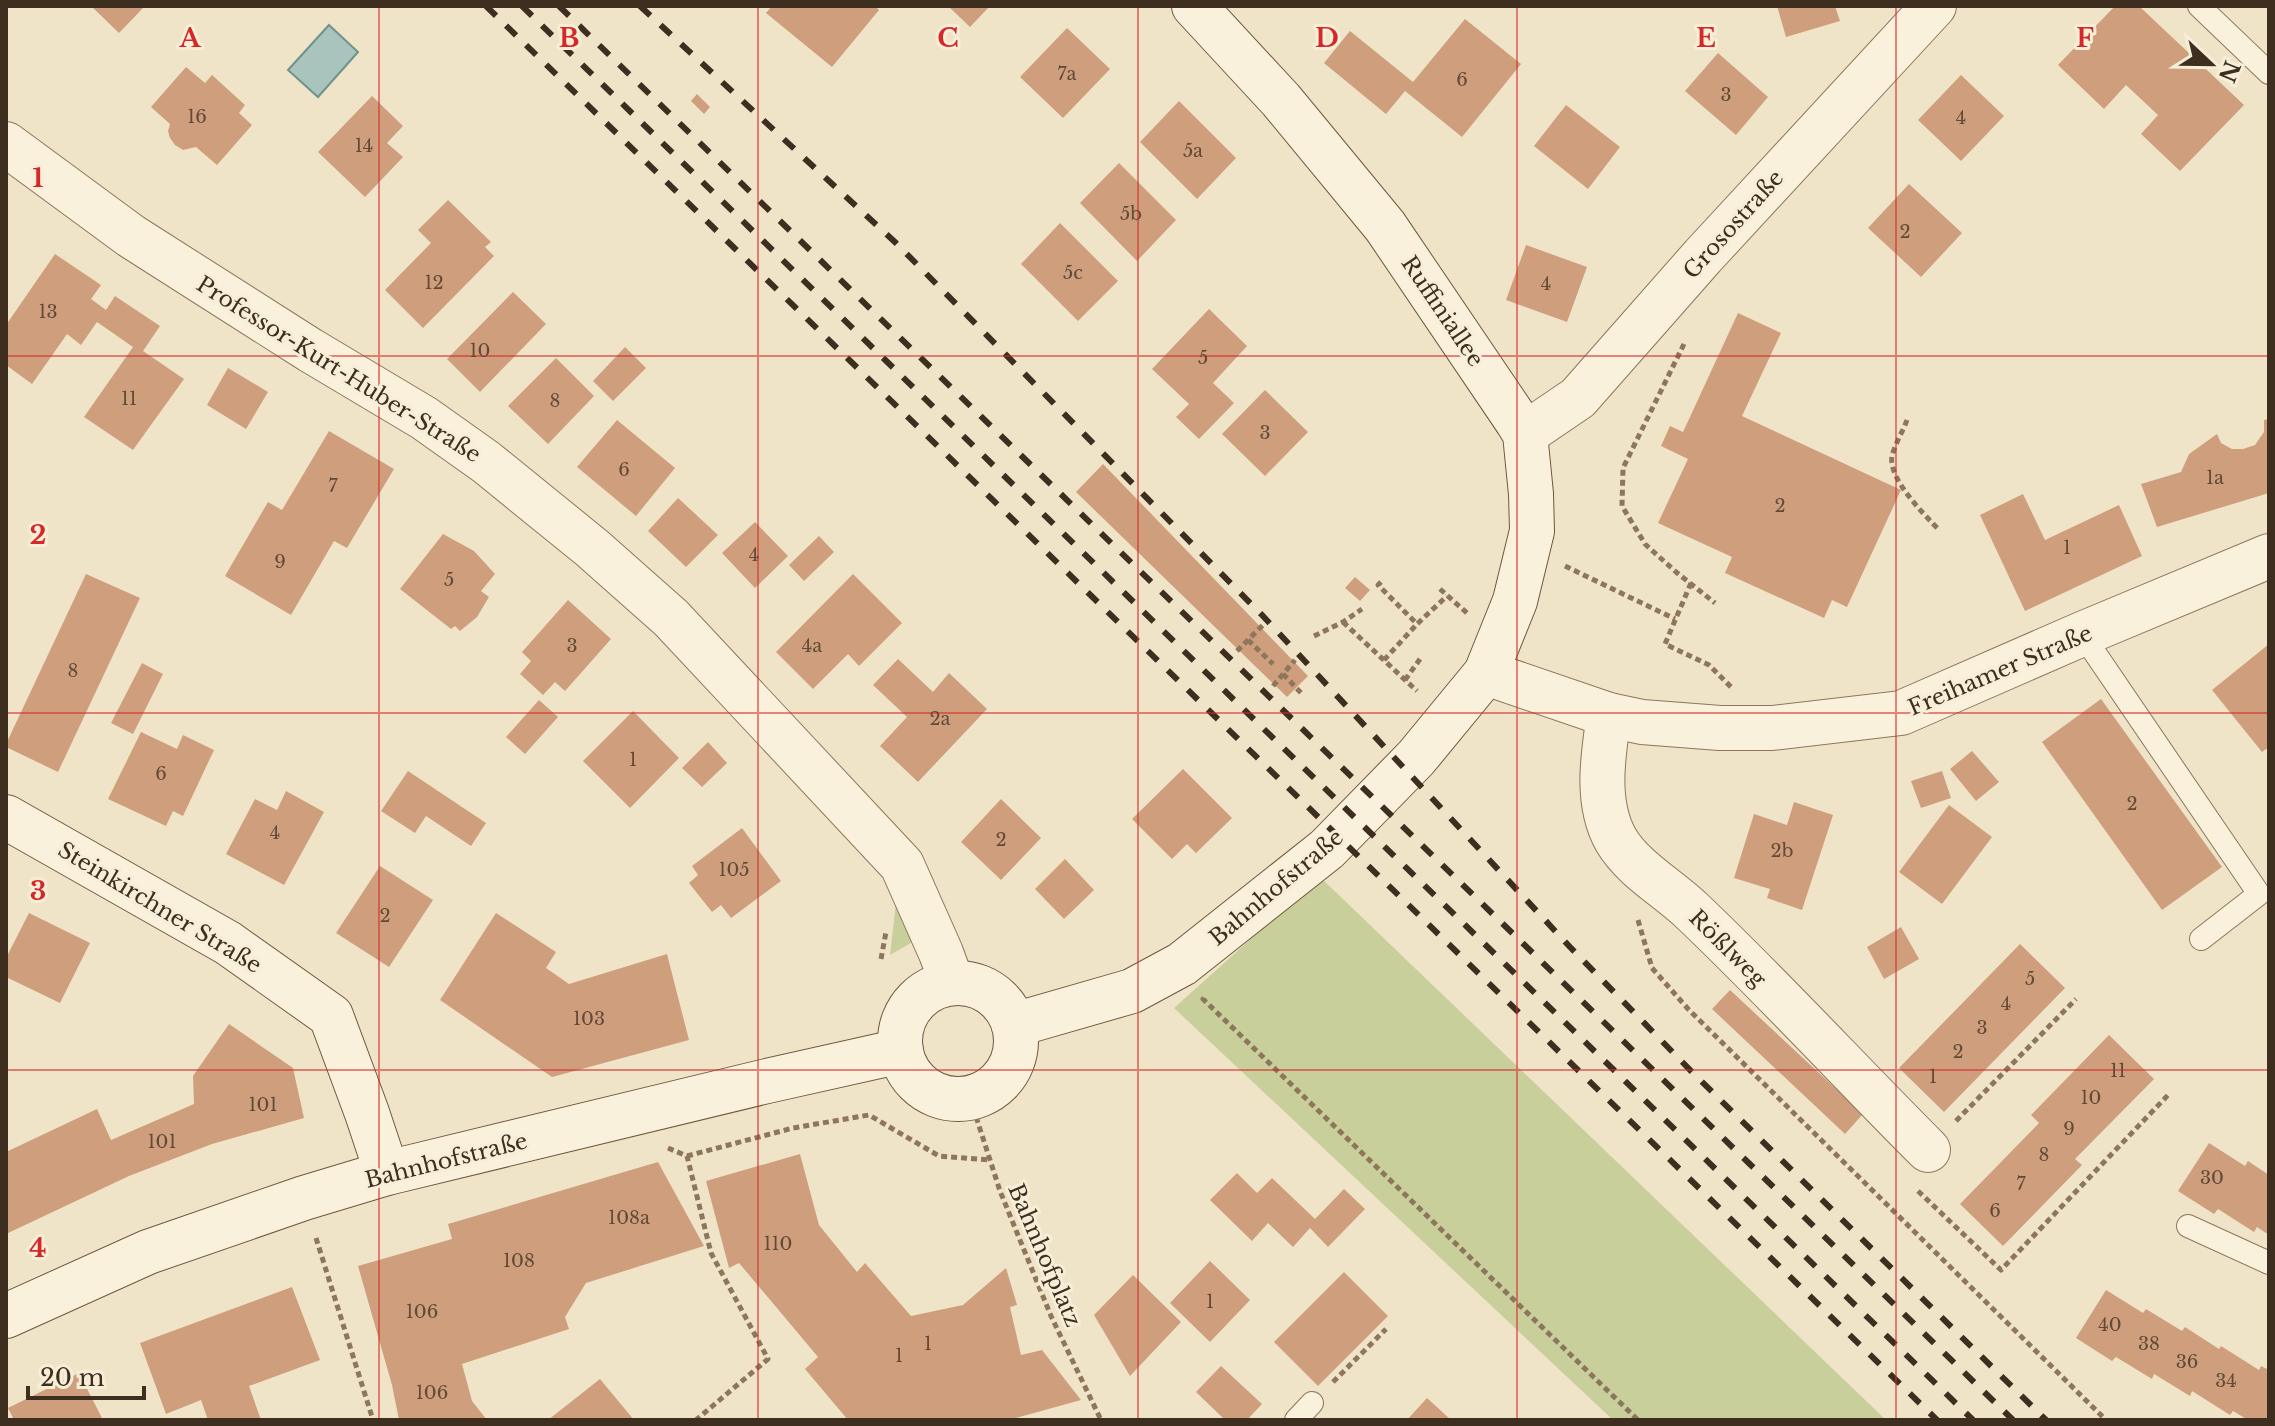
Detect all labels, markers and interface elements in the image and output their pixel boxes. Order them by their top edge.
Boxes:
text: A [178,22,201,54]
text: B [559,22,579,54]
text: C [937,22,959,54]
text: D [1315,22,1339,54]
text: E [1696,22,1716,54]
text: F [2076,22,2094,54]
north arrow [2171,24,2251,104]
text: N [2213,57,2245,86]
house number: 7a [1057,63,1077,85]
house number: 6 [1456,69,1468,91]
house number: 3 [1720,84,1732,106]
house number: 16 [187,106,207,128]
house number: 4 [1956,107,1966,129]
house number: 14 [355,135,373,157]
house number: 5a [1183,140,1203,162]
text: 1 [32,162,44,194]
street label: Grosostraße [1678,164,1789,284]
house number: 5b [1120,203,1142,225]
house number: 2 [1899,221,1911,243]
street label: Ruffiniallee [1396,251,1490,372]
house number: 5c [1063,262,1083,284]
street label: Professor-Kurt-Huber-Straße [192,271,486,468]
house number: 12 [424,272,444,294]
house number: 4 [1541,273,1551,295]
house number: 13 [38,301,58,323]
house number: 10 [470,340,490,362]
house number: 5 [1198,347,1208,369]
house number: 11 [121,388,137,410]
house number: 8 [550,390,560,412]
house number: 3 [1259,422,1271,444]
house number: 6 [618,459,630,481]
house number: 1a [2206,467,2224,489]
house number: 7 [328,475,338,497]
house number: 2 [1774,495,1786,517]
text: 2 [30,519,46,551]
house number: 1 [2063,537,2071,559]
house number: 4 [749,544,759,566]
house number: 9 [274,551,286,573]
house number: 5 [444,569,454,591]
street label: Freihamer Straße [1904,619,2096,721]
house number: 3 [566,635,578,657]
house number: 4a [802,635,822,657]
house number: 8 [68,660,78,682]
house number: 2a [929,708,951,730]
house number: 1 [629,749,637,771]
house number: 6 [155,763,167,785]
house number: 2 [2126,793,2138,815]
house number: 4 [270,822,280,844]
street label: Bahnhofstraße [1204,824,1349,951]
house number: 2 [995,829,1007,851]
street label: Steinkirchner Straße [53,836,266,979]
house number: 2b [1771,840,1793,862]
house number: 105 [718,859,750,881]
text: 3 [30,875,46,907]
street label: Rößlweg [1684,904,1772,993]
house number: 2 [379,905,391,927]
house number: 5 [2025,968,2035,990]
house number: 4 [2001,993,2011,1015]
house number: 103 [573,1008,605,1030]
house number: 3 [1976,1017,1988,1039]
house number: 2 [1952,1041,1964,1063]
house number: 11 [2110,1060,2126,1082]
house number: 1 [1929,1066,1937,1088]
house number: 10 [2081,1087,2101,1109]
house number: 101 [249,1094,277,1116]
house number: 9 [2063,1118,2075,1140]
street label: Bahnhofstraße [362,1127,530,1194]
house number: 101 [148,1131,176,1153]
house number: 8 [2039,1144,2049,1166]
house number: 30 [2200,1167,2224,1189]
house number: 7 [2016,1173,2026,1195]
street label: Bahnhofplatz [1002,1180,1087,1331]
house number: 6 [1989,1200,2001,1222]
house number: 108a [608,1207,650,1229]
text: 4 [29,1232,47,1264]
house number: 110 [764,1233,792,1255]
house number: 108 [503,1250,535,1272]
house number: 1 [1206,1291,1214,1313]
house number: 106 [406,1301,438,1323]
house number: 40 [2098,1314,2122,1336]
house number: 1 [924,1333,932,1355]
house number: 38 [2138,1333,2160,1355]
house number: 1 [895,1345,903,1367]
scale bar [28,1350,144,1400]
house number: 36 [2176,1351,2198,1373]
text: 20 m [40,1363,105,1392]
house number: 34 [2215,1370,2237,1392]
house number: 106 [416,1382,448,1404]

